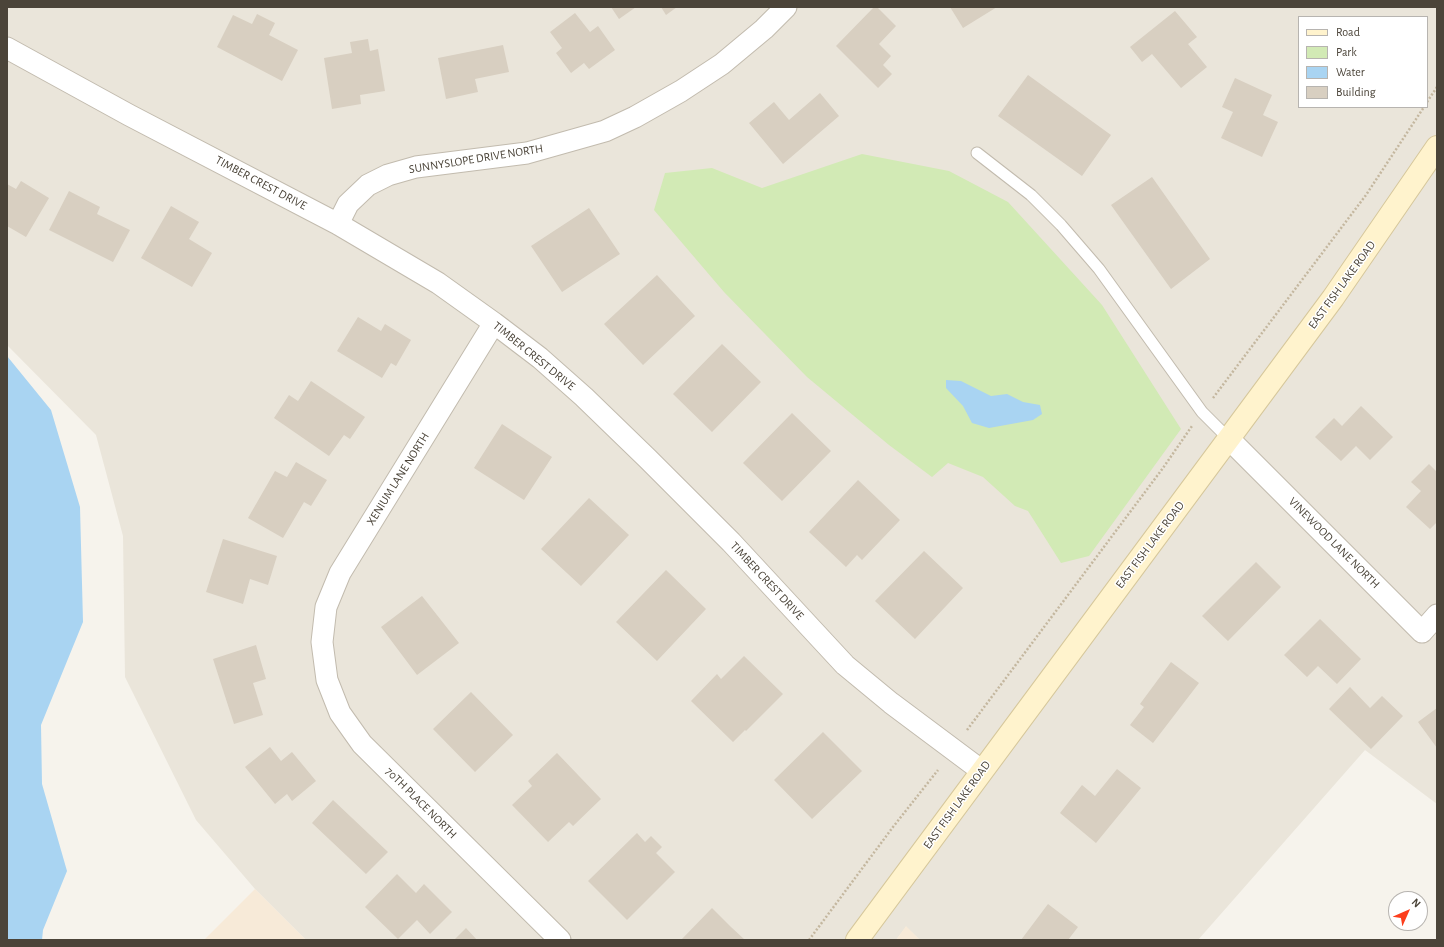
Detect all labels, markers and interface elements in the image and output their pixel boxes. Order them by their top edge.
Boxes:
legend [1298,16,1428,108]
text: Road [1336,26,1360,38]
text: Park [1336,46,1357,58]
text: Water [1336,66,1365,78]
text: Building [1336,86,1376,98]
street label: SUNNYSLOPE DRIVE NORTH [408,141,544,177]
street label: TIMBER CREST DRIVE [213,153,309,213]
street label: EAST FISH LAKE ROAD [1305,238,1379,332]
street label: TIMBER CREST DRIVE [490,318,578,394]
street label: XENIUM LANE NORTH [364,430,432,528]
street label: VINEWOOD LANE NORTH [1285,494,1383,592]
street label: EAST FISH LAKE ROAD [1113,499,1187,591]
street label: TIMBER CREST DRIVE [727,539,807,623]
street label: EAST FISH LAKE ROAD [920,758,994,852]
street label: 70TH PLACE NORTH [382,764,460,842]
north arrow [1388,891,1428,931]
text: N [1410,896,1423,909]

